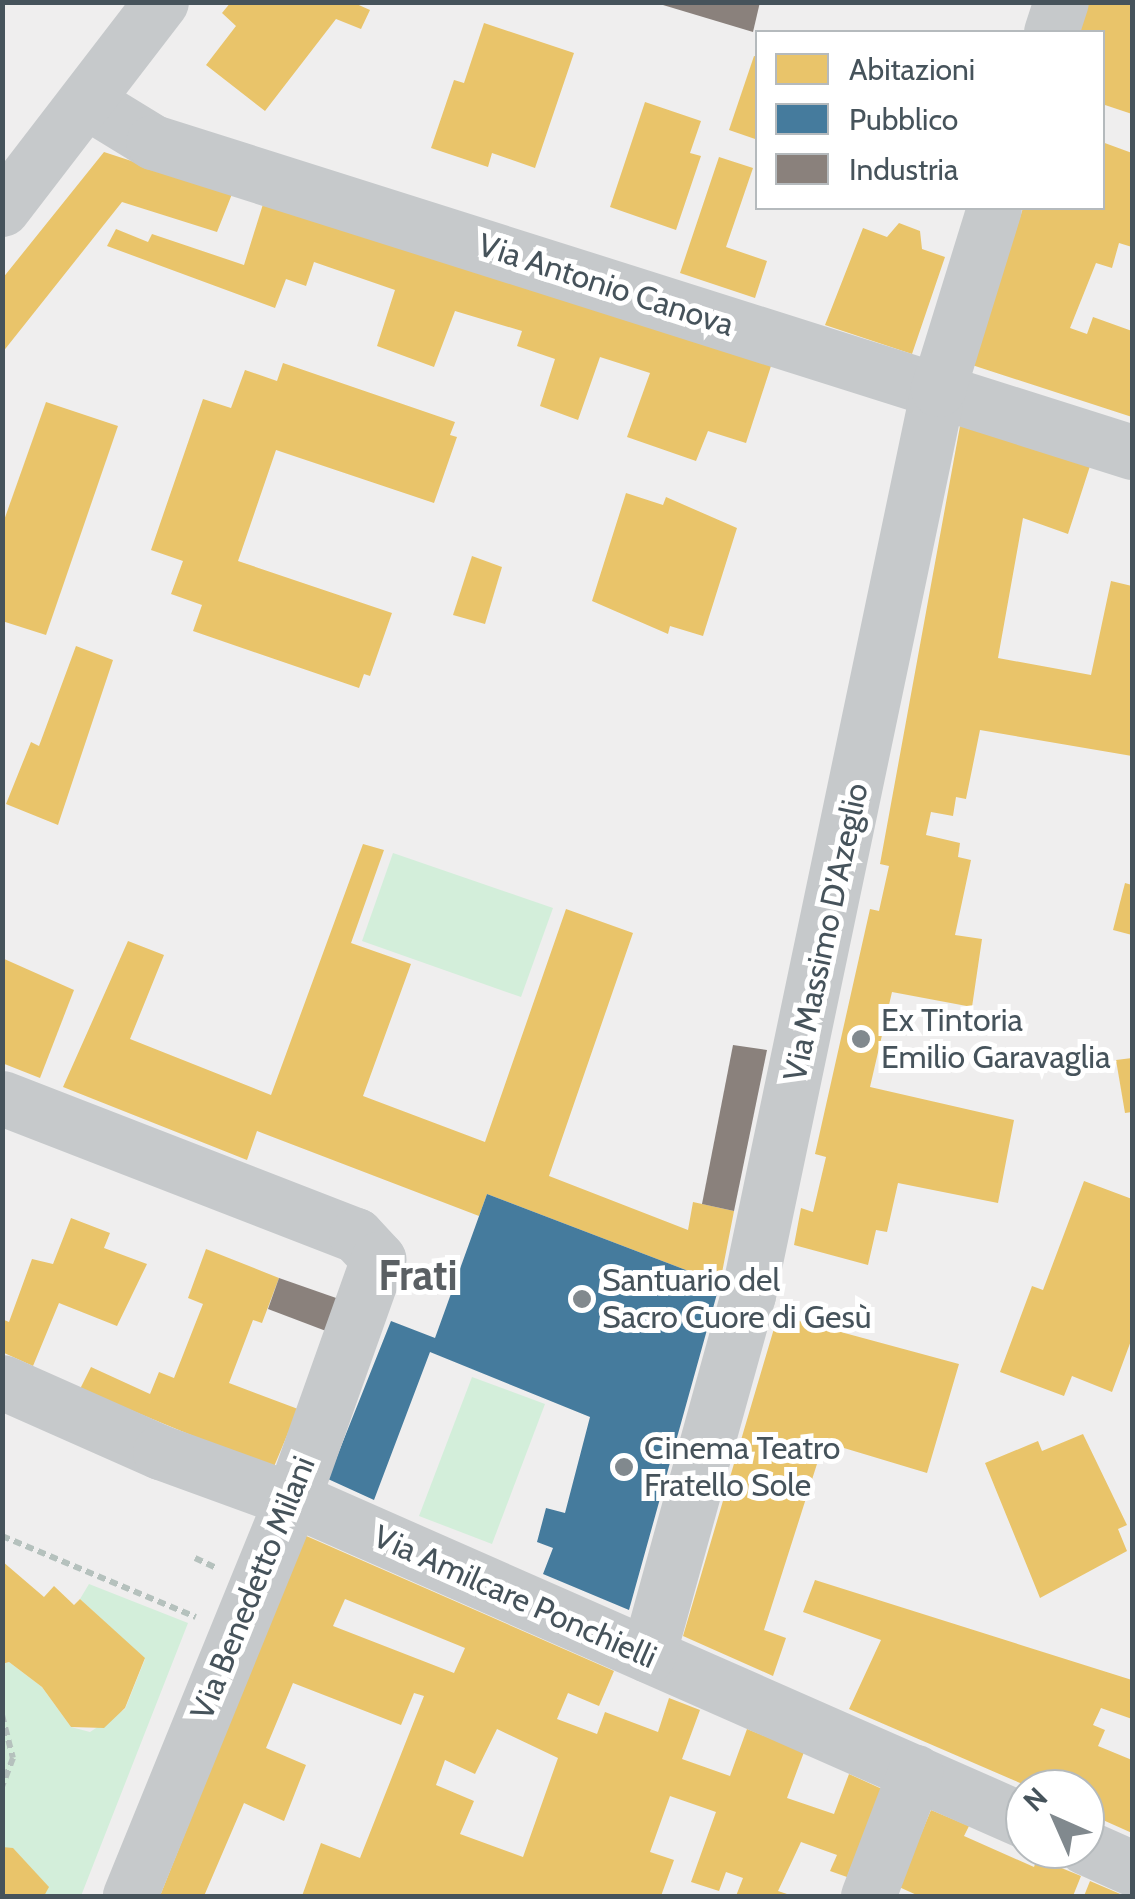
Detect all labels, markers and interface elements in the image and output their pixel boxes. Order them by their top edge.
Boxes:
legend [755,30,1105,210]
text: Abitazioni [849,51,975,88]
text: Pubblico [849,101,958,138]
text: Industria [849,151,958,188]
street label: Via Antonio Canova [473,226,739,344]
street label: Via Massimo D'Azeglio [776,780,876,1084]
place label: Ex Tintoria Emilio Garavaglia [881,1002,1111,1077]
marker: Ex Tintoria Emilio Garavaglia [850,1028,872,1050]
district label: Frati [378,1250,458,1300]
place label: Santuario del Sacro Cuore di Gesù [602,1262,871,1337]
marker: Santuario del Sacro Cuore di Gesù [571,1288,593,1310]
place label: Cinema Teatro Fratello Sole [644,1430,840,1505]
street label: Via Benedetto Milani [183,1451,323,1725]
marker: Cinema Teatro Fratello Sole [613,1456,635,1478]
street label: Via Amilcare Ponchielli [368,1517,662,1677]
north arrow [1005,1769,1105,1869]
text: N [1016,1780,1054,1818]

